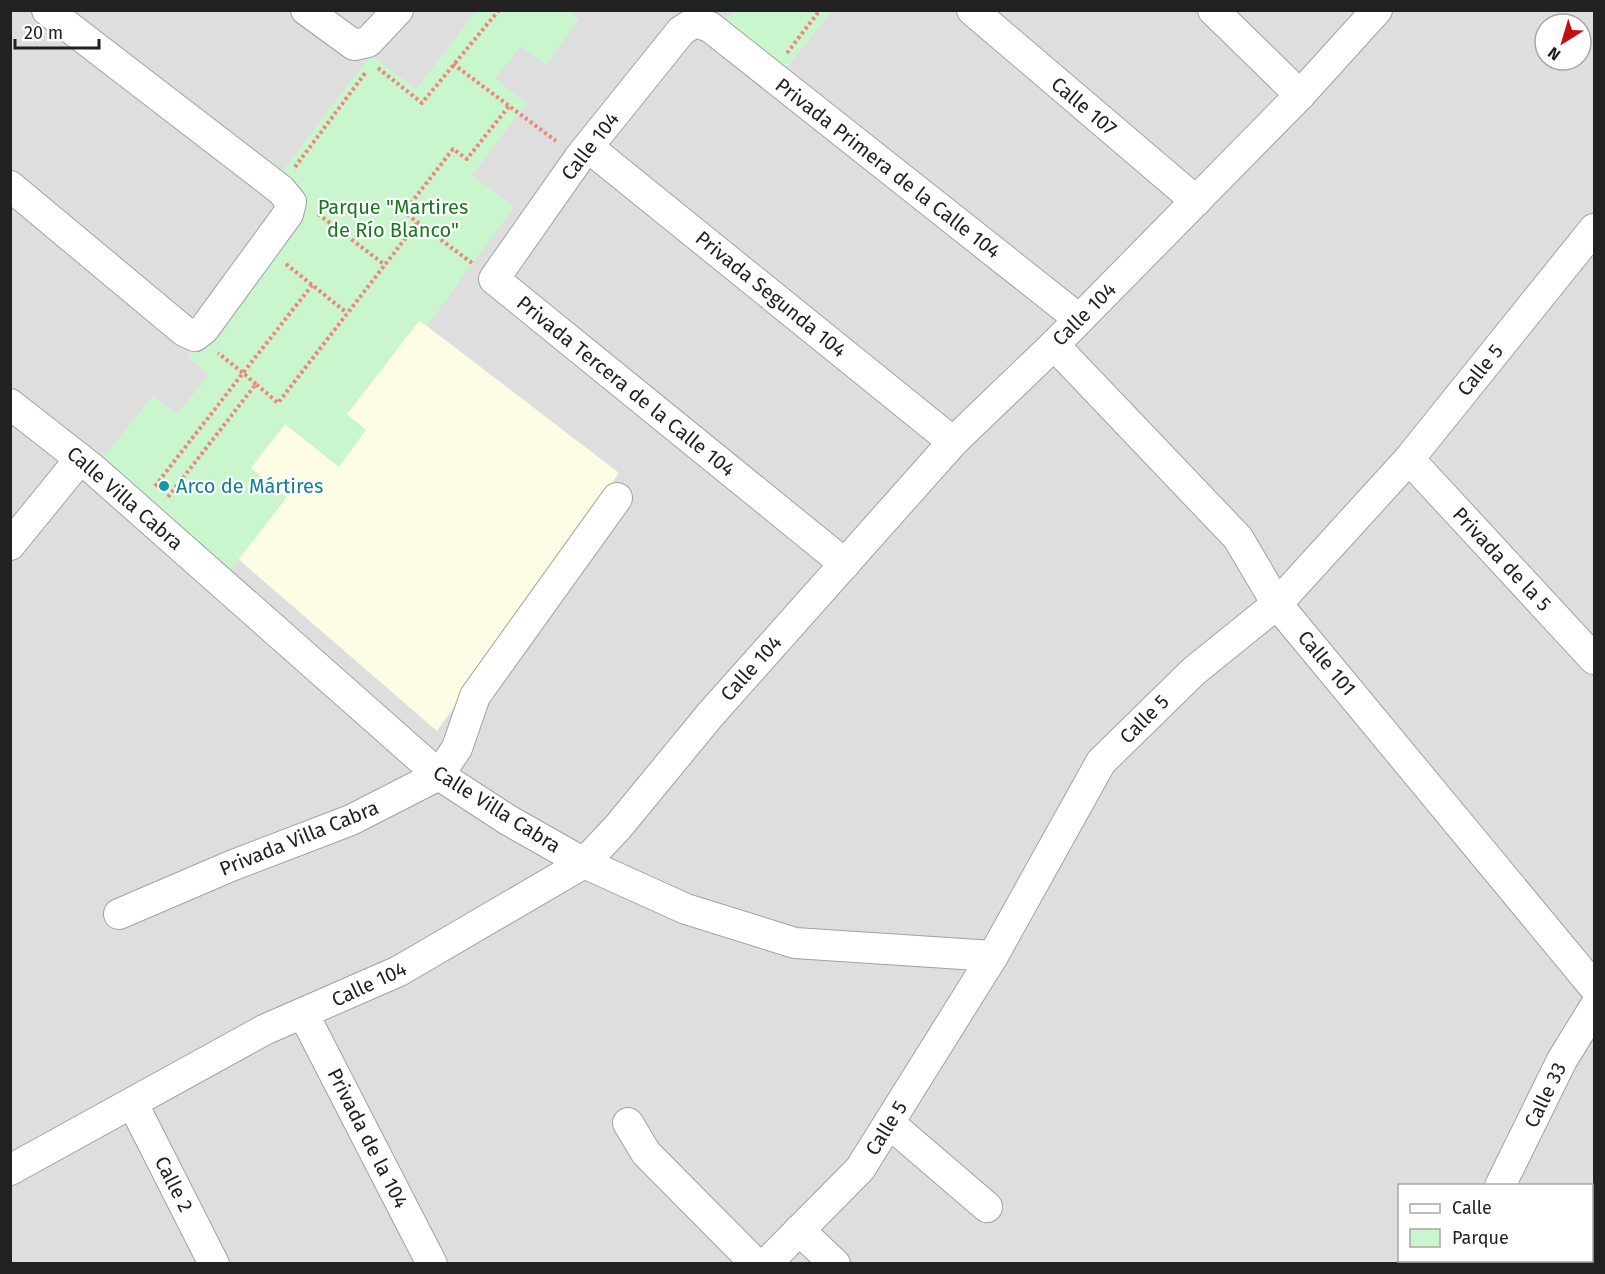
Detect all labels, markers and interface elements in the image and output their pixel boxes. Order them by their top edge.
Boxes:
scale bar [15,12,99,50]
north arrow [1533,12,1593,72]
text: 20 m [24,22,63,44]
text: N [1544,43,1564,64]
street label: Calle 107 [1046,72,1122,140]
street label: Privada Primera de la Calle 104 [771,73,1006,264]
street label: Calle 104 [556,107,624,185]
park label: Parque "Martires de Río Blanco" [318,195,468,242]
street label: Privada Segunda 104 [691,226,852,362]
street label: Calle 104 [1047,277,1121,351]
street label: Privada Tercera de la Calle 104 [512,291,740,482]
street label: Calle 5 [1452,339,1508,401]
street label: Calle Villa Cabra [62,441,188,555]
place label: Arco de Mártires [176,474,323,498]
marker: Arco de Mártires [157,479,171,493]
street label: Privada de la 5 [1448,502,1556,616]
street label: Calle 101 [1293,626,1361,700]
street label: Calle 104 [715,630,787,706]
street label: Calle 5 [1114,689,1174,749]
street label: Calle Villa Cabra [429,760,565,858]
street label: Privada Villa Cabra [216,795,382,881]
street label: Calle 104 [328,956,411,1012]
street label: Calle 33 [1519,1059,1571,1131]
street label: Privada de la 104 [322,1064,414,1212]
street label: Calle 5 [860,1096,912,1160]
street label: Calle 2 [150,1152,198,1216]
legend [1398,1184,1593,1262]
text: Calle [1452,1197,1492,1219]
text: Parque [1452,1227,1509,1249]

